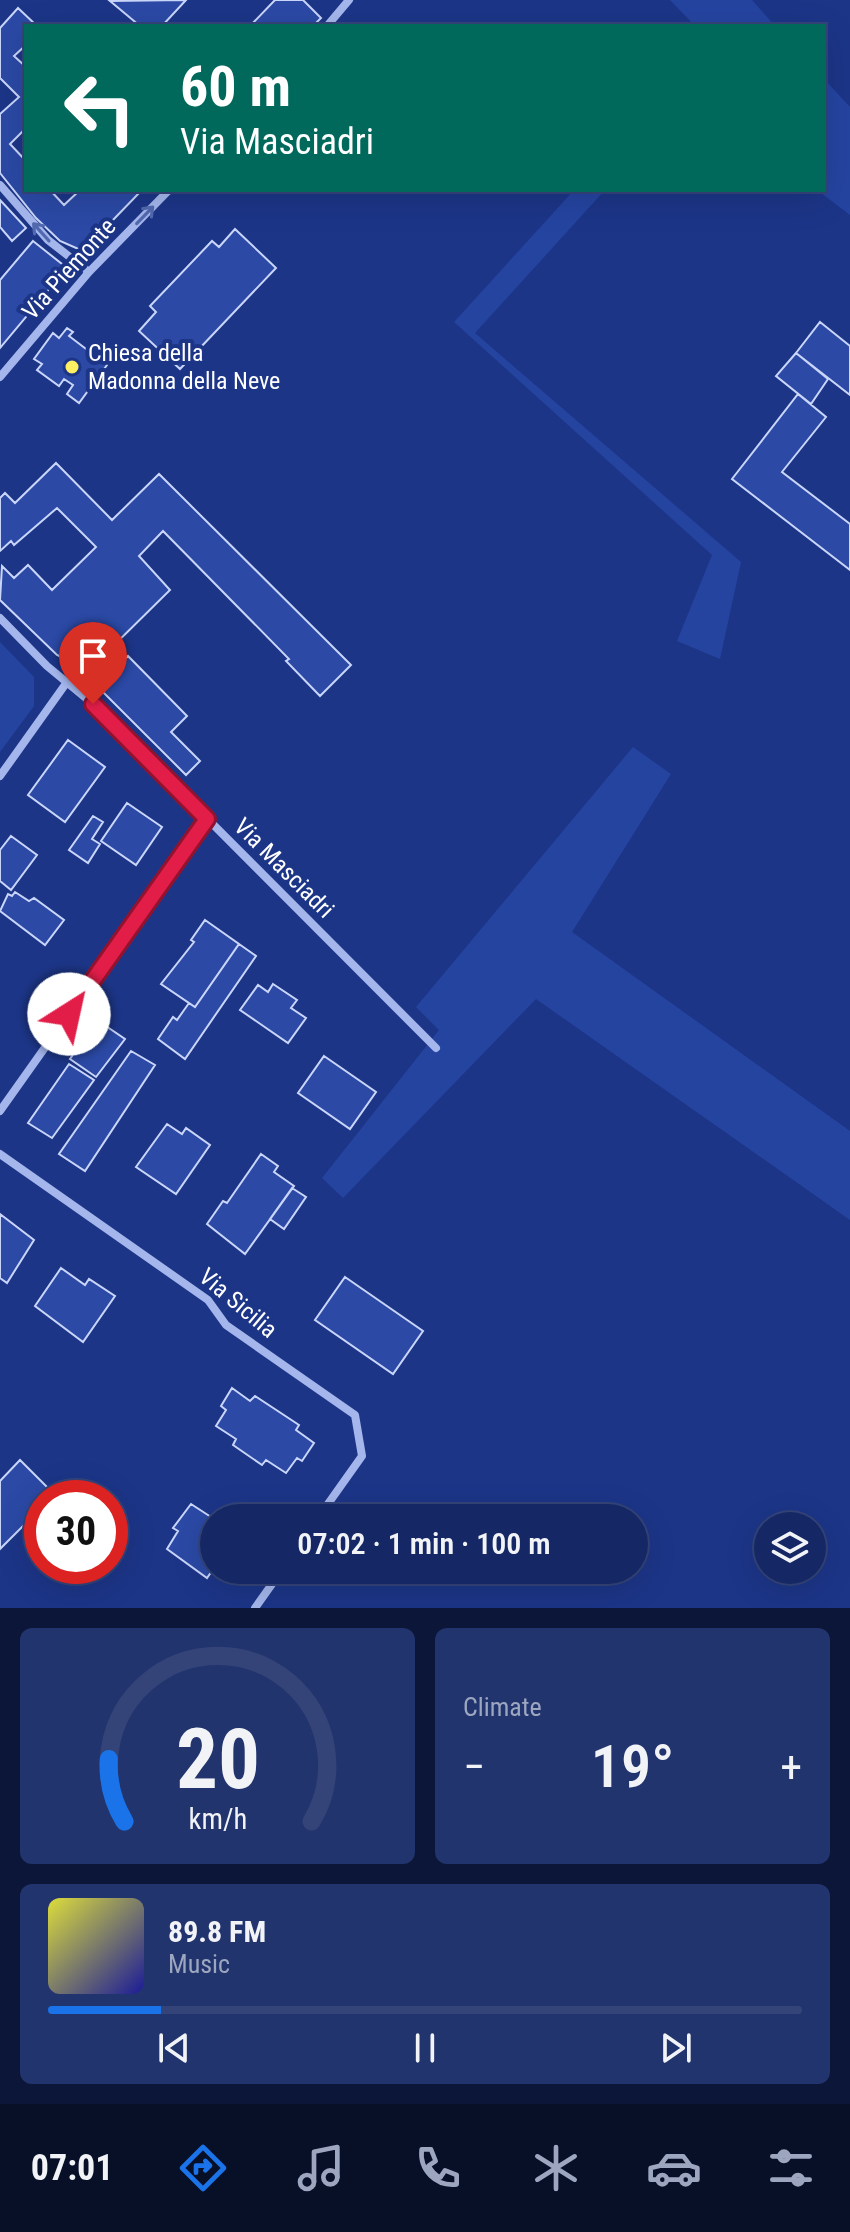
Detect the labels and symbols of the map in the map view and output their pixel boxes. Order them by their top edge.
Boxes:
one-way arrow [136,205,155,225]
street label: Via Piemonte [16,213,122,325]
one-way arrow [32,222,51,242]
place label: Chiesa della Madonna della Neve [88,339,280,395]
marker: Chiesa della Madonna della Neve [63,358,81,376]
pin [59,622,127,704]
street label: Via Masciadri [228,812,340,924]
position arrow [27,972,111,1056]
street label: Via Sicilia [193,1262,283,1344]
speed limit sign: 30 [24,1480,128,1584]

